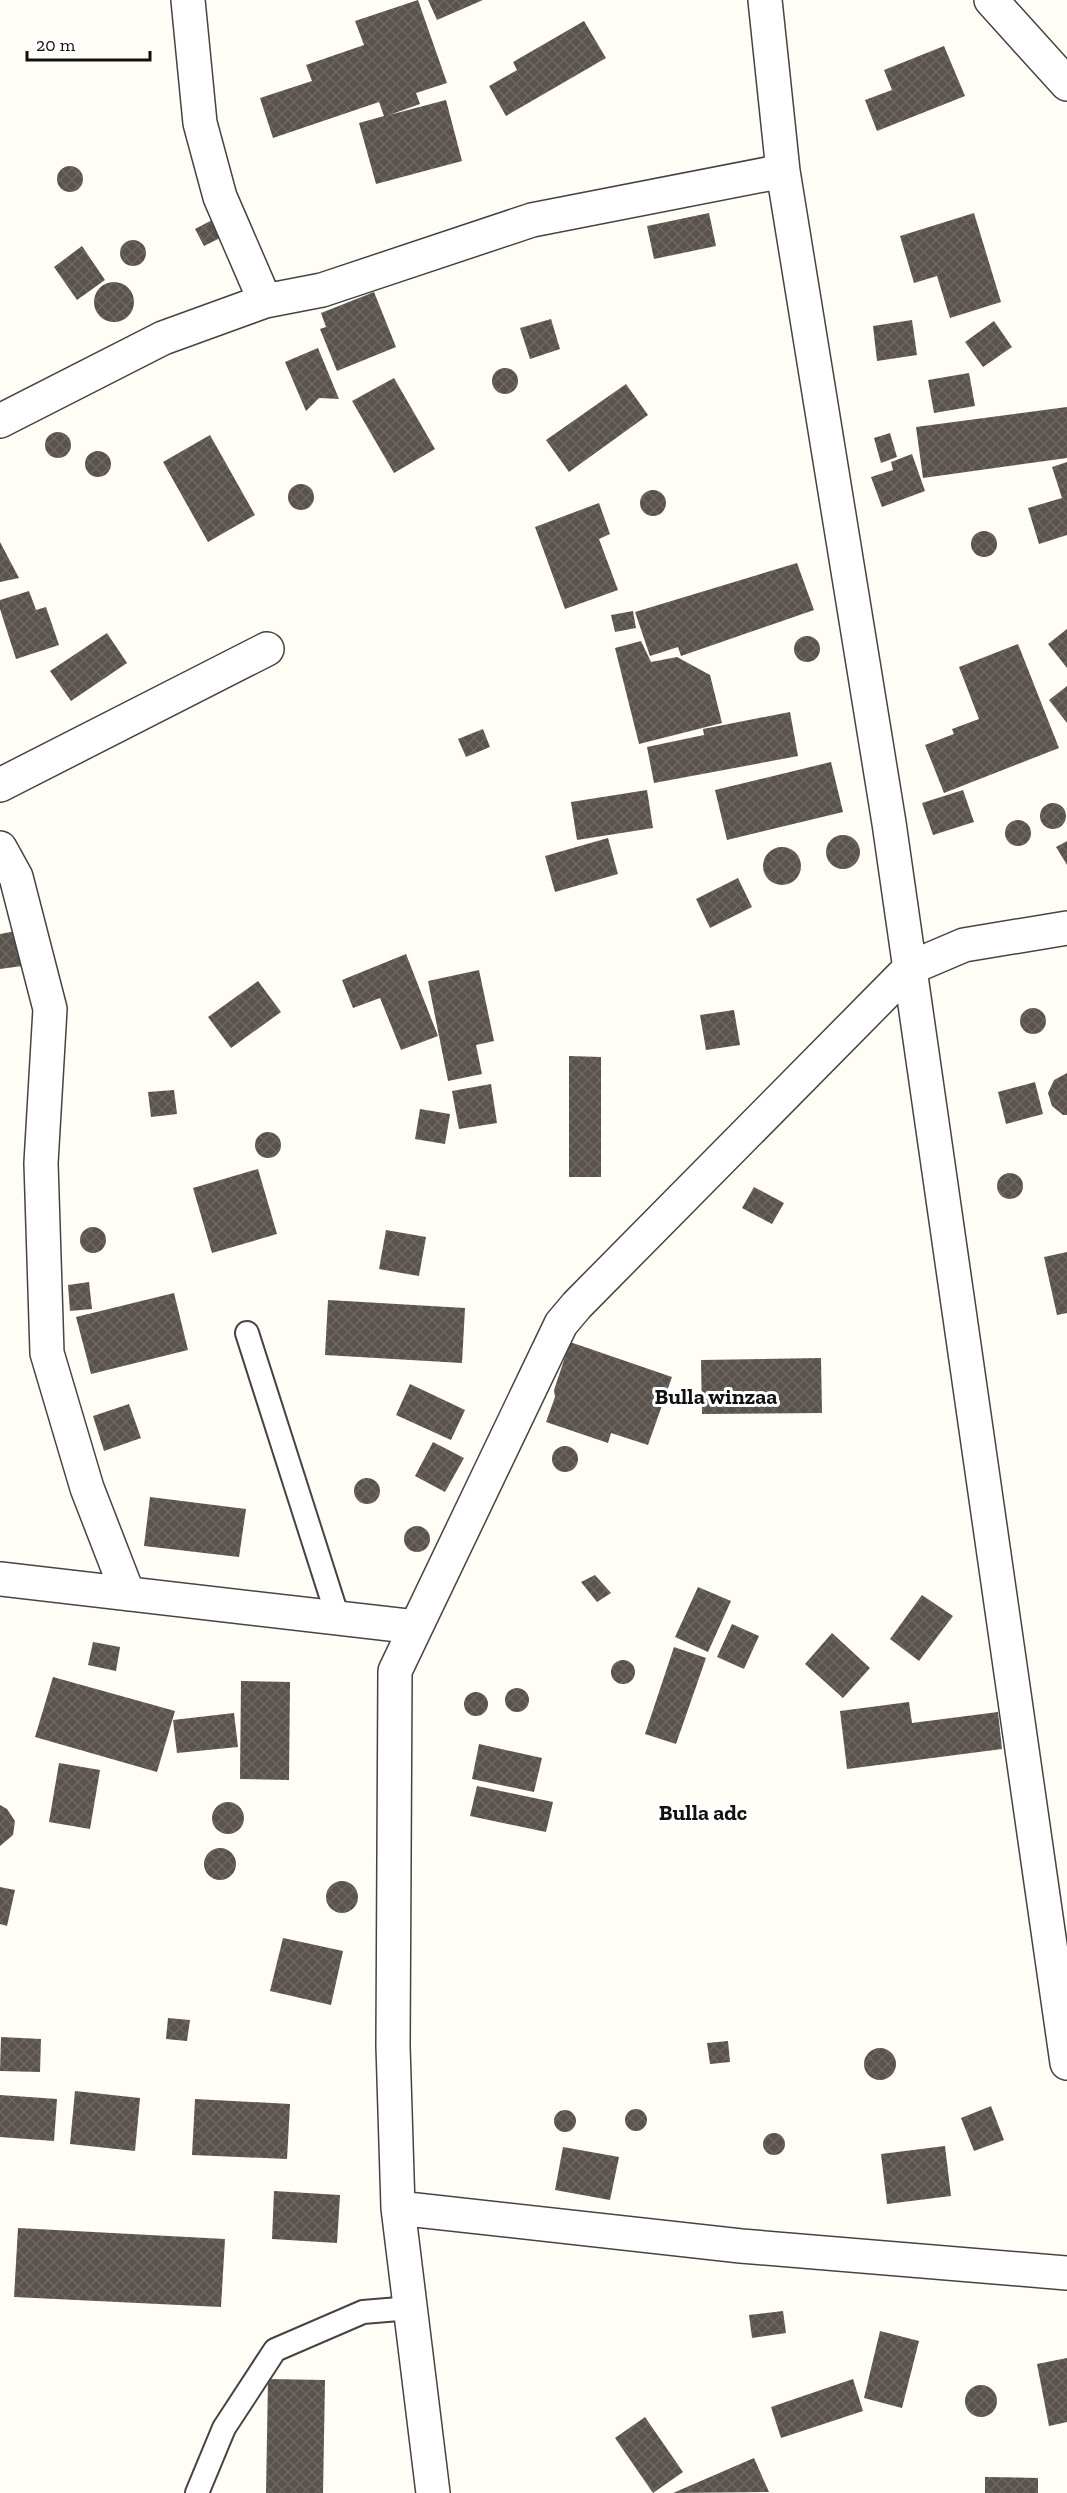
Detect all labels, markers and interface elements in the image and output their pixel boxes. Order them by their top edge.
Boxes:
scale bar [27,24,150,62]
text: 20 m [36,34,76,56]
district label: Bulla winzaa [655,1383,777,1410]
district label: Bulla adc [659,1799,748,1826]

